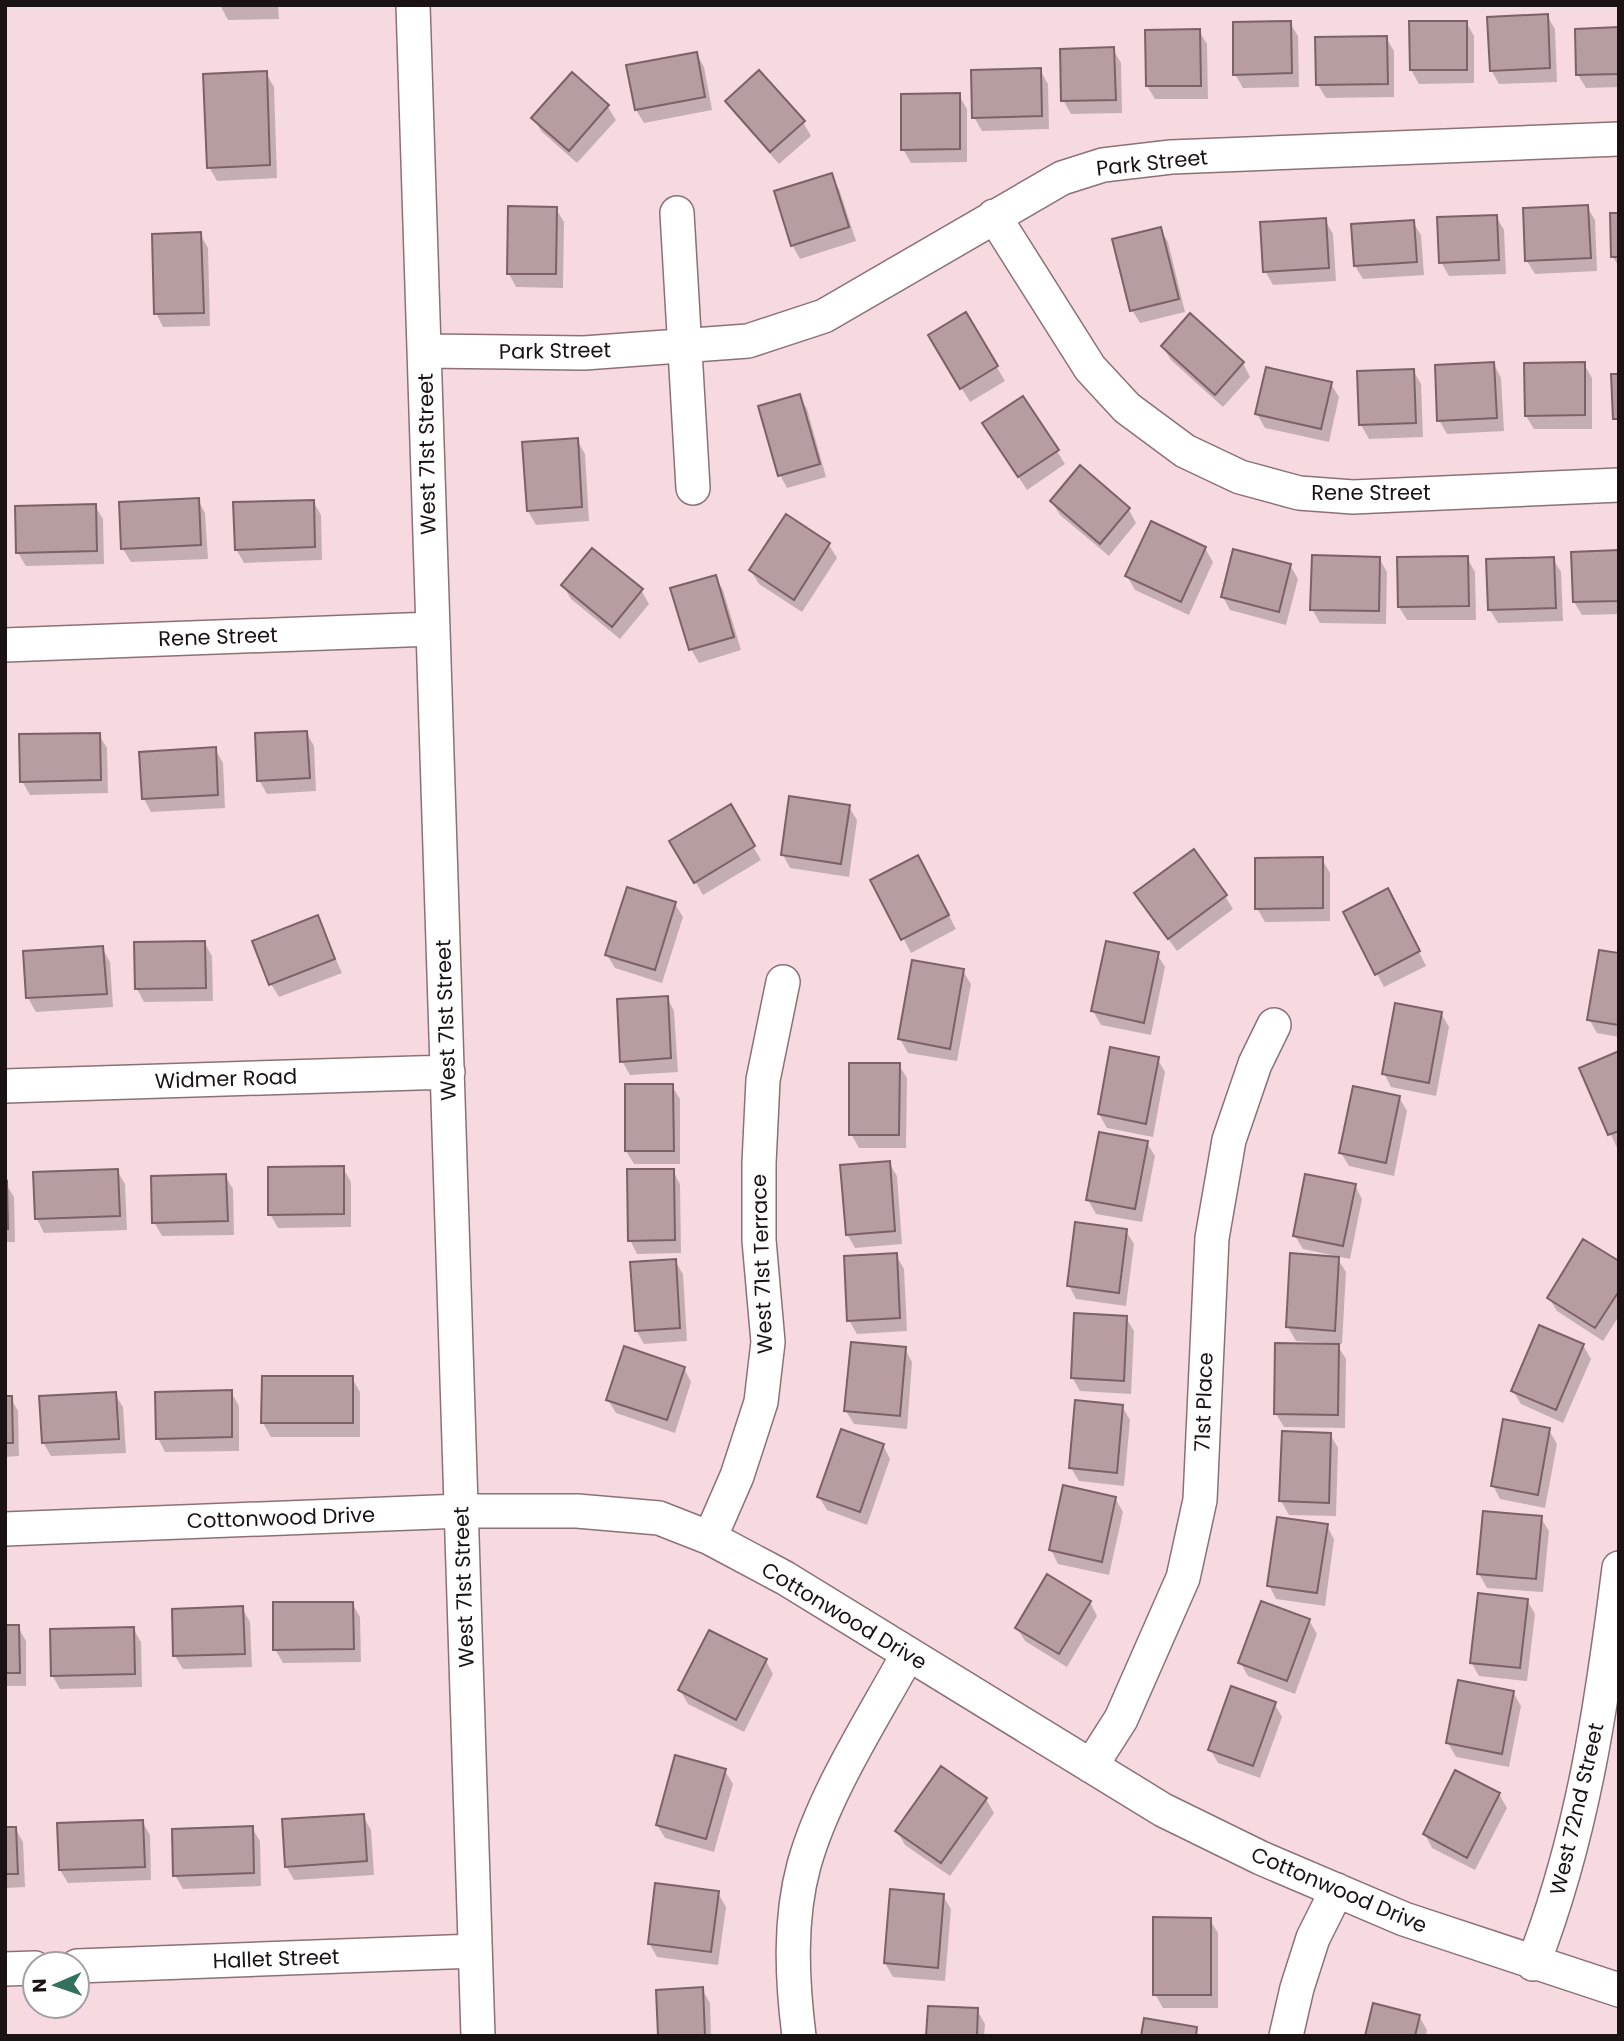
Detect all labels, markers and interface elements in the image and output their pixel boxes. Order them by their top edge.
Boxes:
street label: Park Street [1095,142,1209,183]
street label: Park Street [499,335,611,366]
street label: West 71st Street [411,373,442,535]
street label: Rene Street [1311,478,1431,507]
street label: Rene Street [158,620,278,653]
street label: West 71st Street [428,939,463,1101]
street label: Widmer Road [154,1062,298,1095]
street label: West 71st Terrace [744,1173,779,1355]
street label: 71st Place [1187,1352,1220,1452]
street label: Cottonwood Drive [186,1500,376,1535]
street label: West 71st Street [446,1506,481,1668]
street label: Cottonwood Drive [756,1555,932,1677]
street label: West 72nd Street [1543,1720,1610,1898]
street label: Cottonwood Drive [1247,1839,1432,1940]
street label: Hallet Street [212,1942,340,1975]
north arrow [21,1950,91,2020]
text: N [26,1978,53,1993]

